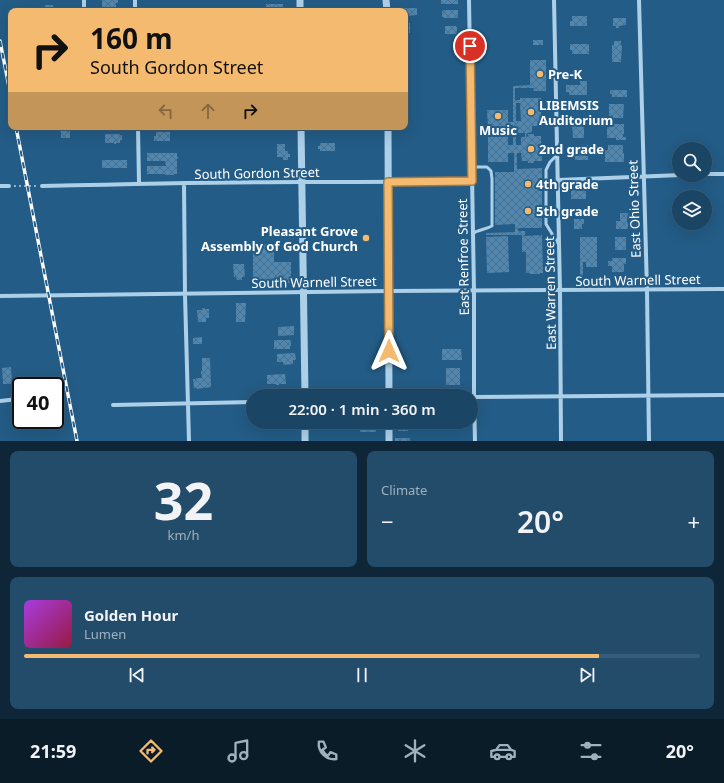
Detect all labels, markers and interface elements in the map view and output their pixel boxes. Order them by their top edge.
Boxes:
text: 160 m [90,19,173,57]
icon: right [24,24,76,76]
pin [453,29,487,63]
icon: arrive [459,35,481,57]
text: South Gordon Street [90,55,263,79]
place label: Pre-K [548,65,583,83]
marker: Pre-K [535,69,545,79]
place label: LIBEMSIS Auditorium [539,96,613,129]
icon: left [155,100,177,122]
icon: ahead [197,100,219,122]
icon: right [239,100,261,122]
marker: LIBEMSIS Auditorium [526,107,536,117]
marker: Music [493,111,503,121]
place label: Music [479,121,517,139]
place label: 2nd grade [539,140,604,158]
map controls [672,142,712,230]
button: search [672,142,712,182]
marker: 2nd grade [526,144,536,154]
street label: East Ohio Street [623,159,645,258]
street label: South Gordon Street [194,163,320,183]
place label: 4th grade [536,175,599,193]
marker: 4th grade [523,179,533,189]
button: layers [672,190,712,230]
street label: East Renfroe Street [453,198,473,316]
place label: 5th grade [536,202,599,220]
marker: 5th grade [523,206,533,216]
place label: Pleasant Grove Assembly of God Church [201,222,358,255]
marker: Pleasant Grove Assembly of God Church [361,233,371,243]
street label: East Warren Street [540,236,560,350]
street label: South Warnell Street [575,270,701,290]
street label: South Warnell Street [251,272,377,292]
position arrow [368,330,410,372]
speed limit sign: 40 [12,377,64,429]
text: 22:00 · 1 min · 360 m [288,399,436,419]
text: 32 [154,464,213,535]
text: Climate [381,481,427,499]
text: 20° [517,501,564,542]
text: − [381,506,394,536]
text: + [687,506,700,536]
text: km/h [168,526,199,544]
text: Golden Hour [84,605,178,625]
text: Lumen [84,625,126,643]
icon: previous [126,664,148,686]
icon: pause [351,664,373,686]
icon: next [576,664,598,686]
icon: directions [137,737,165,765]
icon: music [225,737,253,765]
icon: phone [313,737,341,765]
icon: climate [401,737,429,765]
icon: car [489,737,517,765]
icon: filters [577,737,605,765]
text: 21:59 [30,739,76,763]
text: 20° [666,739,694,763]

